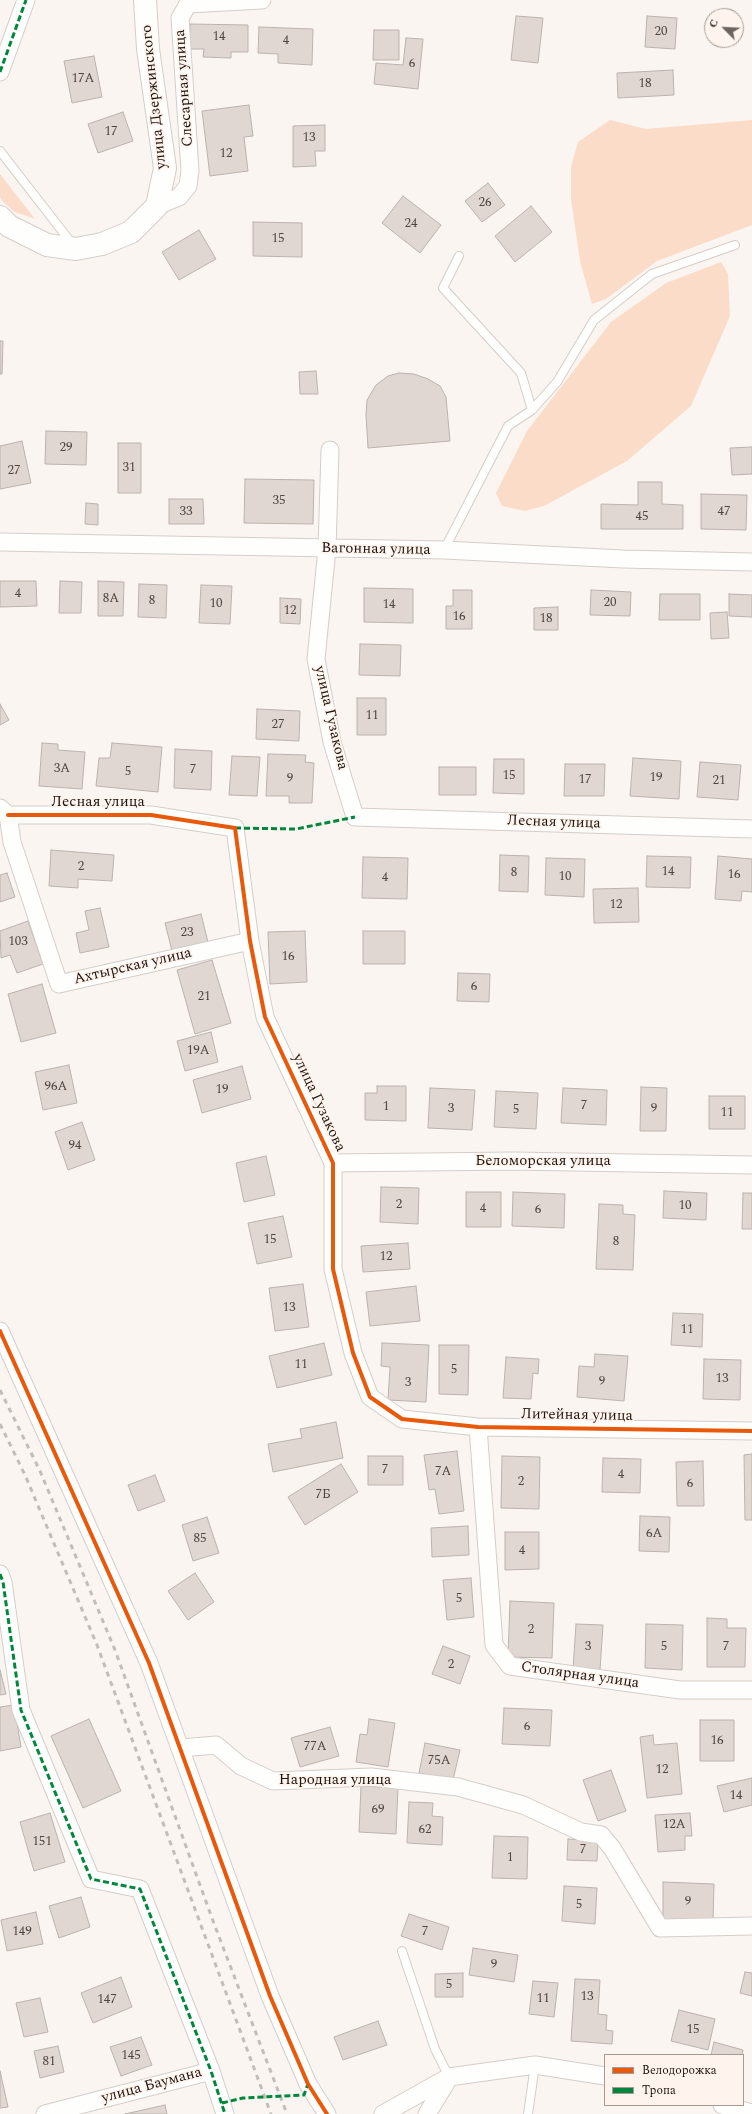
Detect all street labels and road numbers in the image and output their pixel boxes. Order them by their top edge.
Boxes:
street label: улица Дзержинского [138,24,172,170]
street label: Слесарная улица [172,29,198,147]
street label: Вагонная улица [321,540,431,560]
street label: улица Гузакова [309,664,351,772]
street label: Лесная улица [51,794,145,812]
street label: Лесная улица [507,812,601,834]
street label: Ахтырская улица [72,945,194,989]
street label: улица Гузакова [287,1051,349,1155]
street label: Беломорская улица [475,1153,611,1171]
street label: Литейная улица [521,1406,633,1426]
street label: Столярная улица [520,1659,640,1693]
street label: Народная улица [279,1772,391,1790]
street label: улица Баумана [100,2064,204,2108]

